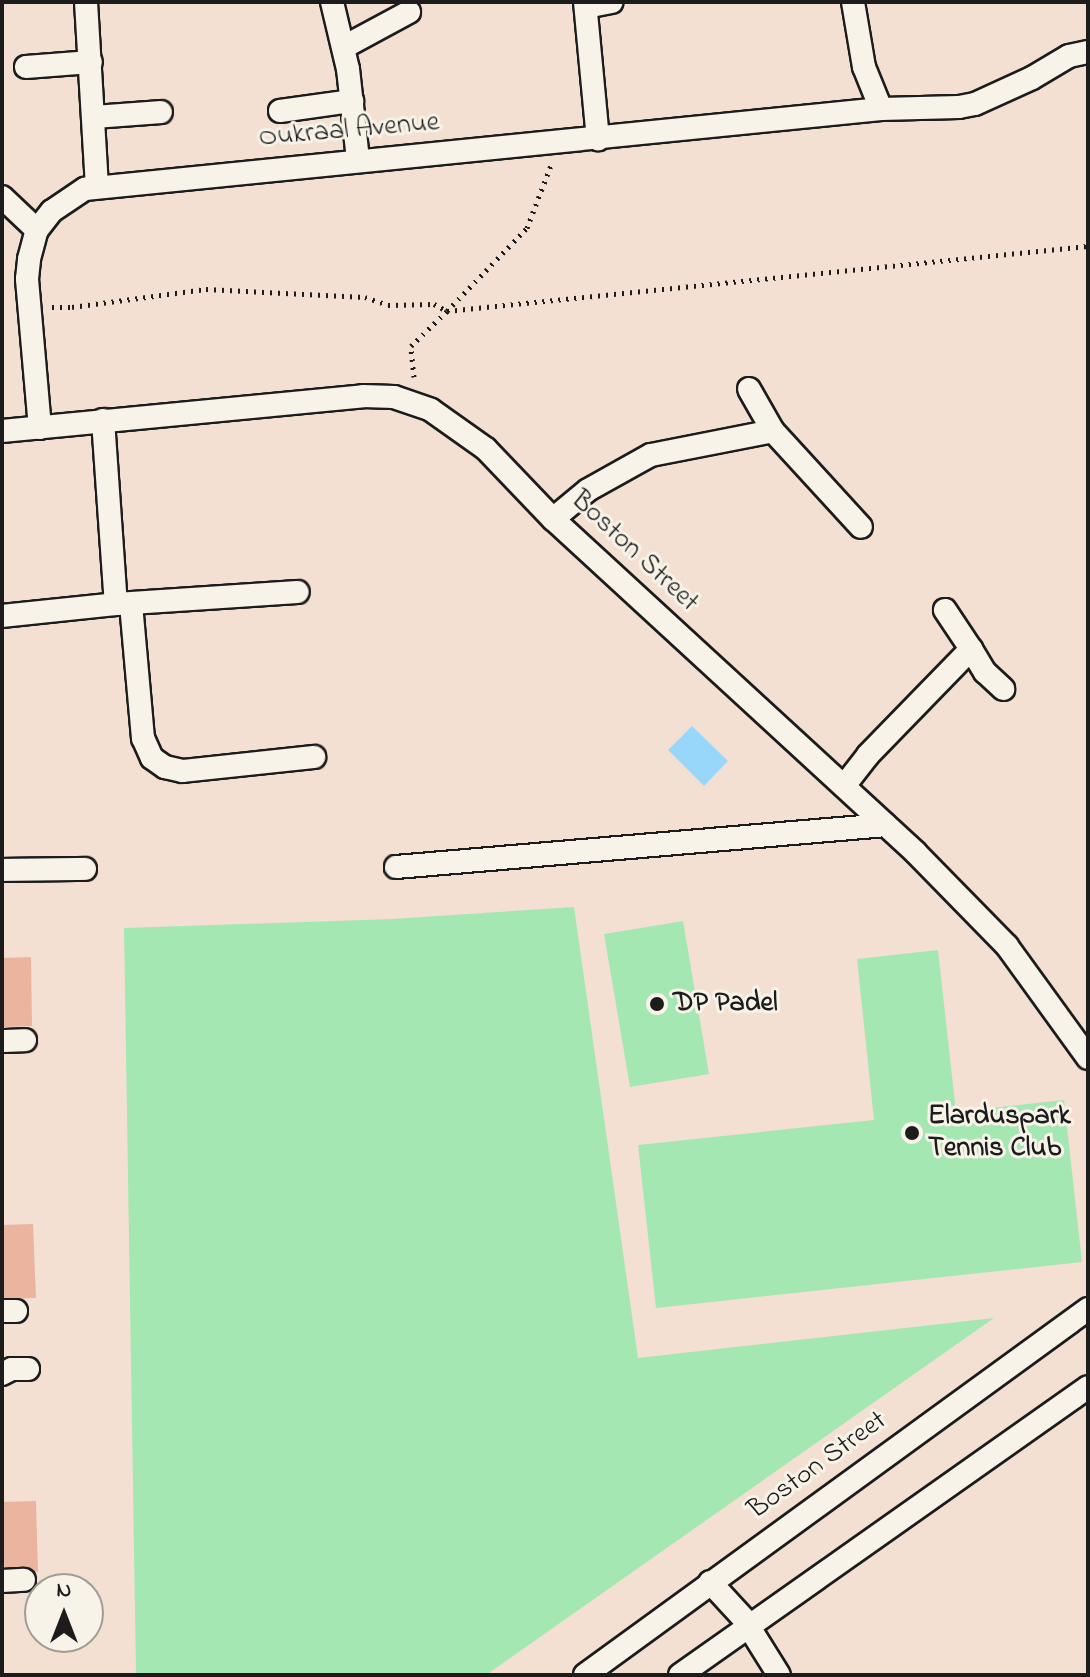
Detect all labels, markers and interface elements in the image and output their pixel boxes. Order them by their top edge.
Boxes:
street label: Oukraal Avenue [257,106,441,156]
street label: Boston Street [563,484,705,620]
place label: DP Padel [673,987,778,1021]
marker: DP Padel [648,995,666,1013]
place label: Elarduspark Tennis Club [928,1100,1071,1166]
marker: Elarduspark Tennis Club [903,1124,921,1142]
street label: Boston Street [742,1405,894,1527]
north arrow [24,1573,104,1653]
text: N [57,1575,71,1607]

